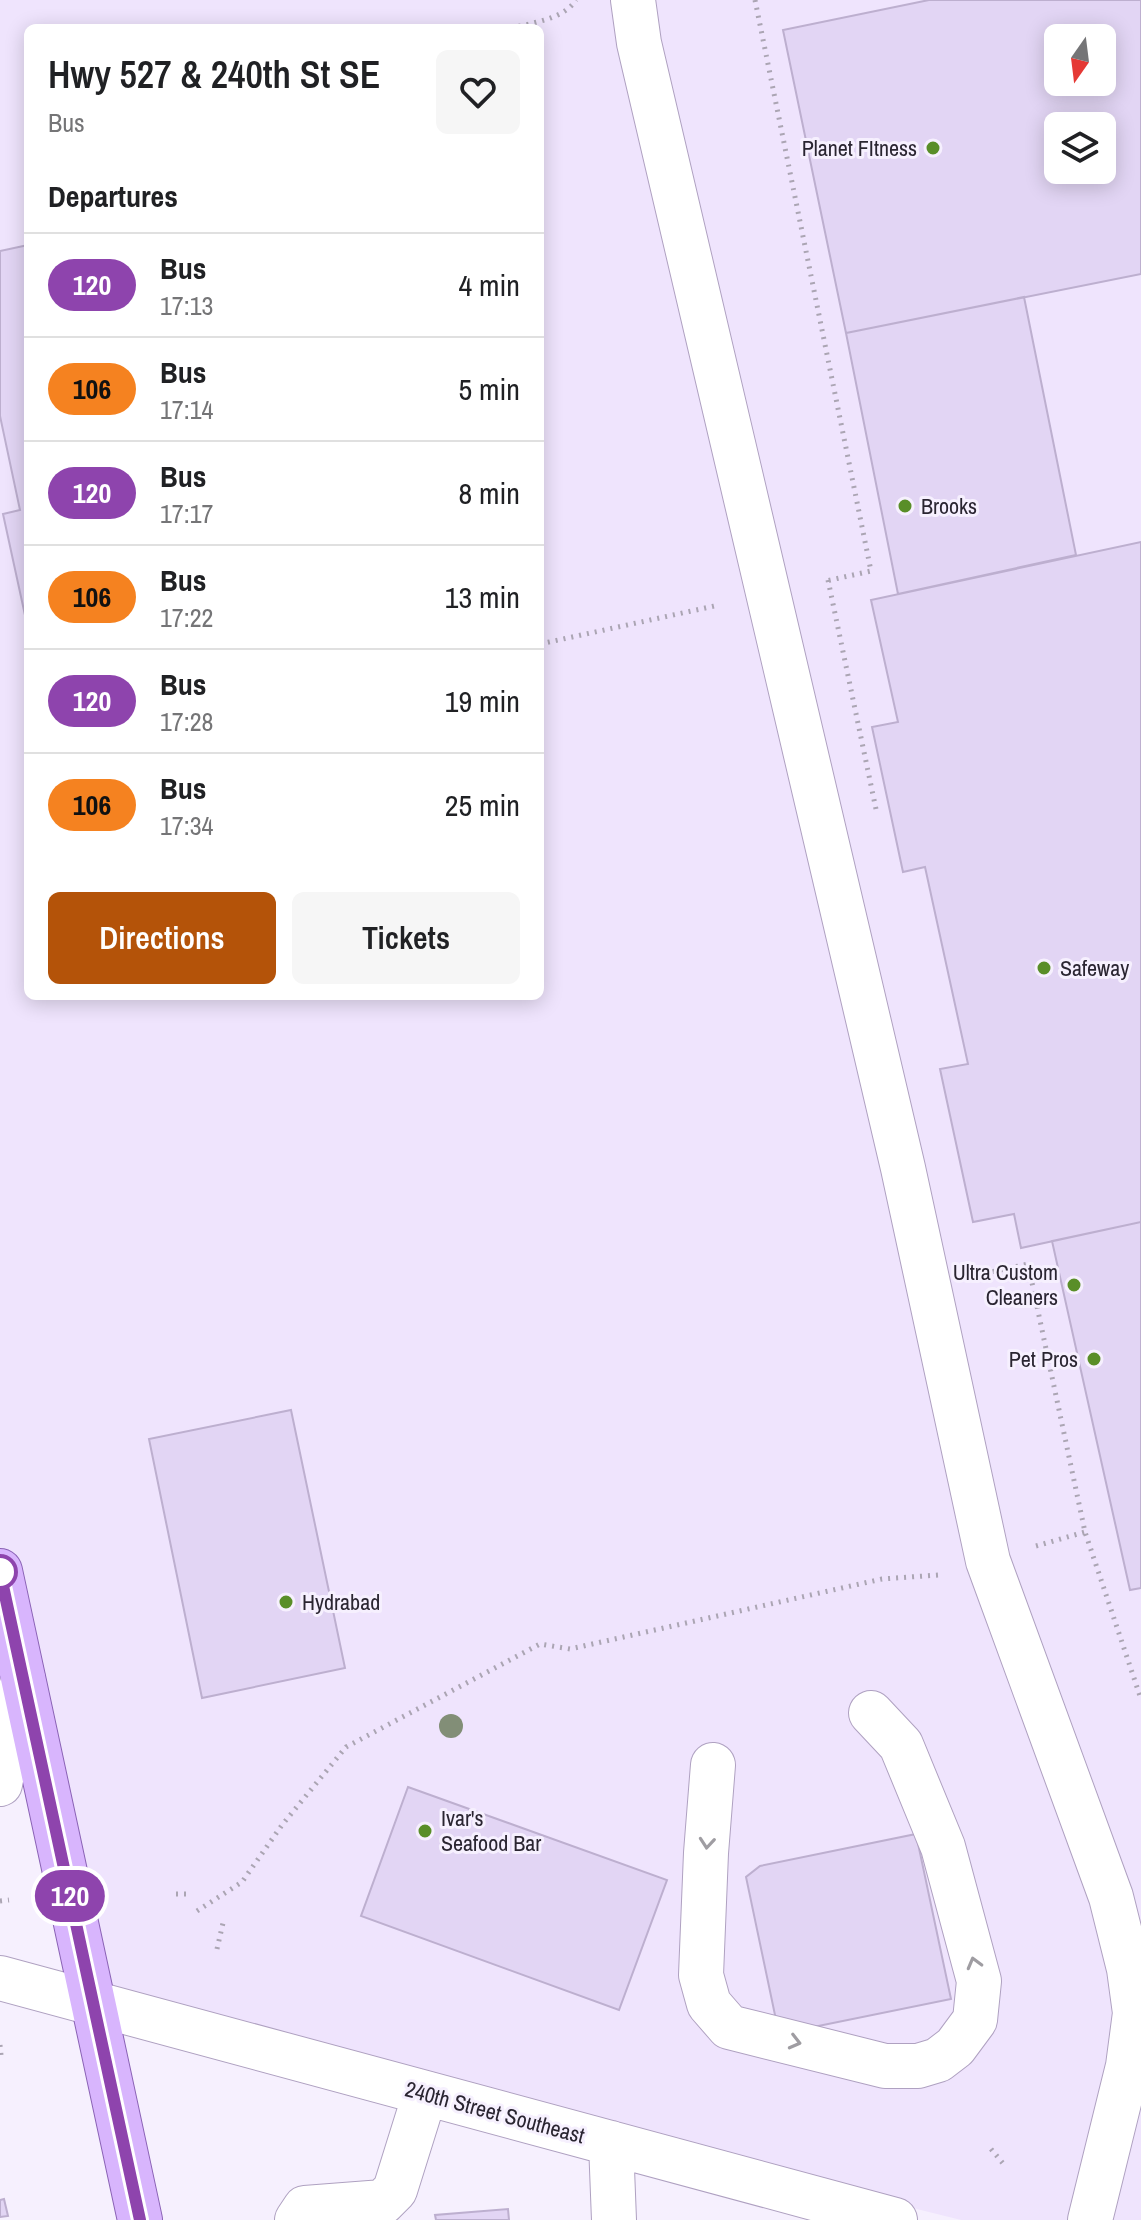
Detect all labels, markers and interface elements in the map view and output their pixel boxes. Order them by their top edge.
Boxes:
north arrow [1044,24,1116,96]
map controls [1044,24,1116,184]
text: Hwy 527 & 240th St SE [48,49,381,100]
button: heart [436,50,520,134]
text: Bus [48,105,85,140]
button: layers [1044,112,1116,184]
place label: Planet FItness [802,133,917,163]
marker: Planet FItness [924,139,942,157]
text: Departures [48,176,178,216]
text: Bus [160,248,206,288]
text: 4 min [458,265,520,305]
text: 120 [73,266,111,304]
text: 17:13 [160,288,213,323]
text: Bus [160,352,206,392]
text: 5 min [458,369,520,409]
text: 106 [73,370,111,408]
text: 17:14 [160,392,213,427]
text: Bus [160,456,206,496]
text: 8 min [458,473,520,513]
text: 120 [73,474,111,512]
place label: Brooks [921,491,977,521]
text: 17:17 [160,496,213,531]
marker: Brooks [896,497,914,515]
text: Bus [160,560,206,600]
text: 13 min [445,577,520,617]
text: 106 [73,578,111,616]
text: 17:22 [160,600,213,635]
text: Bus [160,664,206,704]
text: 19 min [445,681,520,721]
text: 120 [73,682,111,720]
text: 17:28 [160,704,213,739]
text: Bus [160,768,206,808]
text: 25 min [445,785,520,825]
text: 106 [73,786,111,824]
text: 17:34 [160,808,213,843]
button: Directions [48,892,276,984]
button: Tickets [292,892,520,984]
place label: Safeway [1060,953,1129,983]
marker: Safeway [1035,959,1053,977]
place label: Ultra Custom Cleaners [953,1257,1058,1312]
marker: Ultra Custom Cleaners [1065,1276,1083,1294]
place label: Pet Pros [1009,1344,1078,1374]
marker: Pet Pros [1085,1350,1103,1368]
unlabelled marker [0,1555,17,1589]
place label: Hydrabad [302,1587,380,1617]
marker: Hydrabad [277,1593,295,1611]
place label: Ivar's Seafood Bar [441,1803,541,1858]
marker: Ivar's Seafood Bar [416,1822,434,1840]
one-way arrow [699,1836,716,1849]
line badge: 120 [24,1870,116,1922]
text: 120 [51,1877,89,1915]
one-way arrow [967,1957,983,1971]
one-way arrow [787,2033,801,2050]
street label: 240th Street Southeast [402,2074,588,2150]

